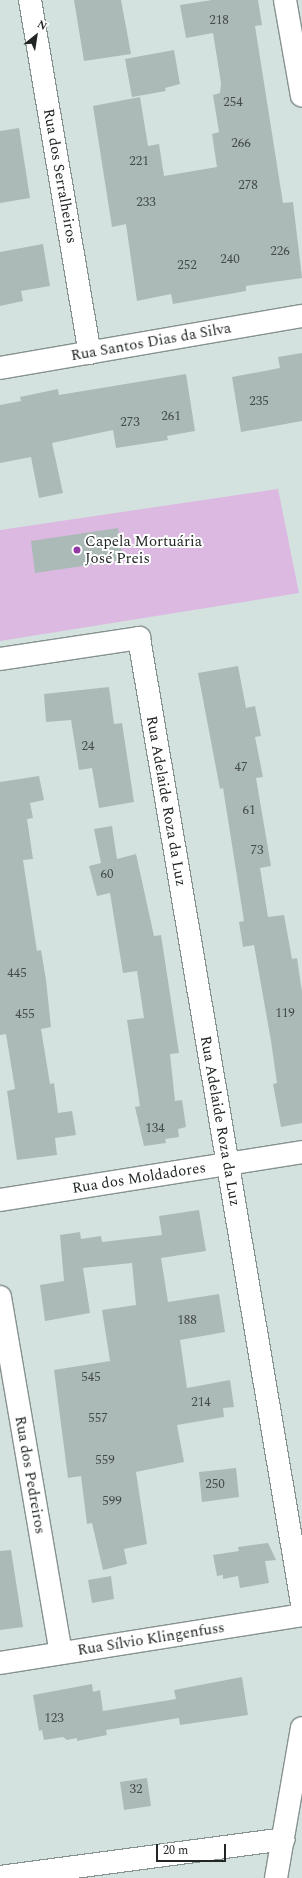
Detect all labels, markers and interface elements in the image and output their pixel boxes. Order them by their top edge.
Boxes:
house number: 218 [209,12,229,28]
north arrow [16,16,56,56]
text: N [34,16,50,35]
house number: 254 [223,94,243,110]
street label: Rua dos Serralheiros [39,107,81,245]
house number: 266 [231,135,251,151]
house number: 221 [129,153,149,169]
house number: 278 [238,177,258,193]
house number: 233 [136,194,156,210]
house number: 226 [270,243,290,259]
house number: 240 [220,251,240,267]
house number: 252 [177,257,197,273]
street label: Rua Santos Dias da Silva [69,319,233,365]
house number: 235 [249,393,269,409]
house number: 261 [161,408,181,424]
house number: 273 [120,414,140,430]
place label: Capela Mortuária José Preis [85,532,202,567]
marker: Capela Mortuária José Preis [72,545,82,555]
street label: Rua Adelaide Roza da Luz [142,714,190,888]
house number: 24 [82,738,94,754]
house number: 47 [235,759,247,775]
house number: 61 [243,802,255,818]
house number: 73 [251,842,263,858]
house number: 60 [101,866,113,882]
house number: 445 [7,965,27,981]
house number: 119 [275,1005,295,1021]
house number: 455 [15,1006,35,1022]
street label: Rua Adelaide Roza da Luz [196,1034,244,1208]
house number: 134 [145,1120,165,1136]
street label: Rua dos Moldadores [71,1159,207,1197]
house number: 188 [177,1312,197,1328]
house number: 545 [81,1369,101,1385]
house number: 214 [191,1394,211,1410]
house number: 557 [88,1410,108,1426]
street label: Rua dos Pedreiros [11,1415,49,1535]
house number: 559 [95,1452,115,1468]
house number: 250 [205,1476,225,1492]
house number: 599 [102,1493,122,1509]
street label: Rua Sílvio Klingenfuss [76,1618,226,1660]
house number: 123 [44,1710,64,1726]
house number: 32 [130,1781,142,1797]
scale bar [158,1836,228,1862]
text: 20 m [163,1841,188,1860]

